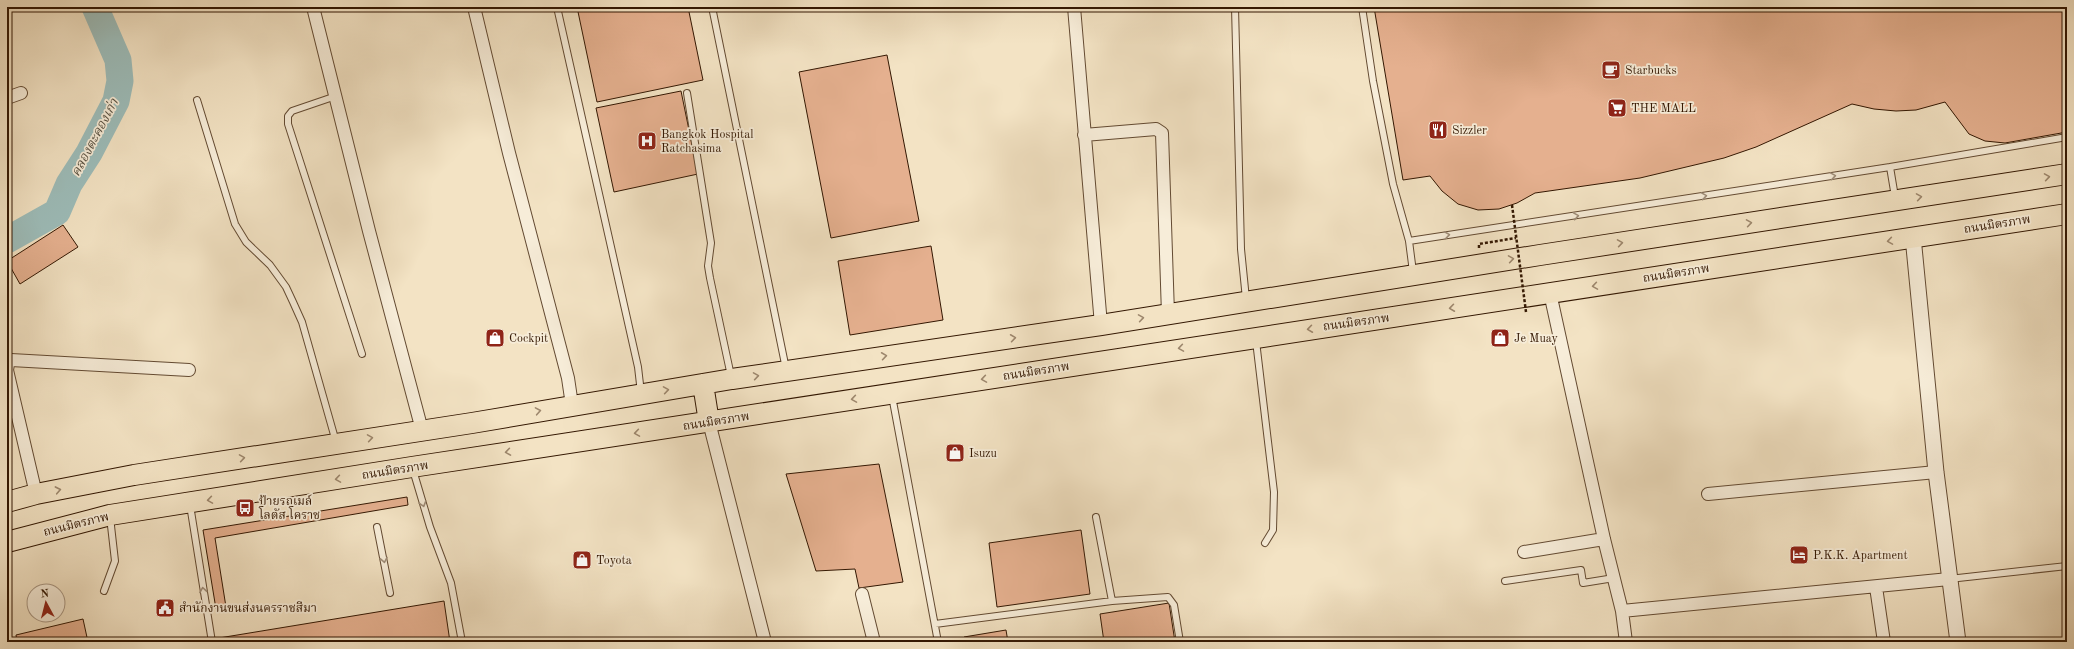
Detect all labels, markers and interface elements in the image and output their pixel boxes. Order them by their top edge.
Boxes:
cafe icon: Starbucks [1600,59,1622,81]
place label: Starbucks [1625,65,1677,77]
water label: คลองตะคองเก่า [68,95,121,179]
supermarket icon: THE MALL [1606,97,1628,119]
place label: THE MALL [1631,103,1696,115]
restaurant icon: Sizzler [1427,119,1449,141]
place label: Sizzler [1452,125,1487,137]
place label: Bangkok Hospital Ratchasima [661,129,753,155]
hospital icon: Bangkok Hospital Ratchasima [636,130,658,152]
one-way arrow [1830,172,1836,181]
one-way arrow [2044,173,2050,182]
one-way arrow [1701,192,1707,201]
one-way arrow [1916,193,1922,202]
one-way arrow [1573,212,1579,221]
street label: ถนนมิตรภาพ [1963,212,2031,236]
one-way arrow [1746,219,1752,228]
one-way arrow [1444,231,1450,240]
one-way arrow [1887,236,1893,245]
one-way arrow [1617,239,1623,247]
one-way arrow [1508,255,1514,264]
street label: ถนนมิตรภาพ [1642,261,1710,285]
one-way arrow [1592,281,1599,290]
one-way arrow [1449,303,1455,312]
street label: ถนนมิตรภาพ [1322,310,1390,334]
one-way arrow [1138,315,1144,323]
one-way arrow [1307,324,1313,333]
shop icon: Cockpit [484,327,506,349]
shop icon: Je Muay [1489,327,1511,349]
place label: Cockpit [509,333,548,345]
place label: Je Muay [1514,333,1559,345]
one-way arrow [1010,334,1016,343]
one-way arrow [1178,343,1184,352]
one-way arrow [881,353,887,361]
street label: ถนนมิตรภาพ [1002,359,1070,383]
one-way arrow [753,372,759,380]
one-way arrow [980,374,987,383]
one-way arrow [663,387,669,395]
one-way arrow [851,394,857,402]
one-way arrow [534,407,541,416]
street label: ถนนมิตรภาพ [682,409,750,433]
one-way arrow [634,428,640,437]
one-way arrow [367,434,373,443]
shop icon: Isuzu [944,442,966,464]
one-way arrow [505,447,511,456]
place label: Isuzu [969,448,998,460]
one-way arrow [239,454,245,463]
street label: ถนนมิตรภาพ [361,458,429,482]
one-way arrow [335,474,341,483]
one-way arrow [55,486,62,494]
place label: ป้ายรถเมล์ โลตัส โคราช [258,494,320,522]
one-way arrow [207,495,213,503]
bus stop icon: ป้ายรถเมล์ โลตัส โคราช [234,497,256,519]
one-way arrow [418,500,427,507]
street label: ถนนมิตรภาพ [42,509,110,539]
hotel icon: P.K.K. Apartment [1788,544,1810,566]
shop icon: Toyota [571,549,593,571]
place label: P.K.K. Apartment [1813,550,1908,562]
place label: Toyota [596,555,632,567]
one-way arrow [379,557,388,564]
north arrow [26,583,66,623]
one-way arrow [199,587,208,593]
text: N [40,589,50,601]
public building icon: สำนักงานขนส่งนครราชสีมา [154,597,176,619]
place label: สำนักงานขนส่งนครราชสีมา [179,601,317,615]

